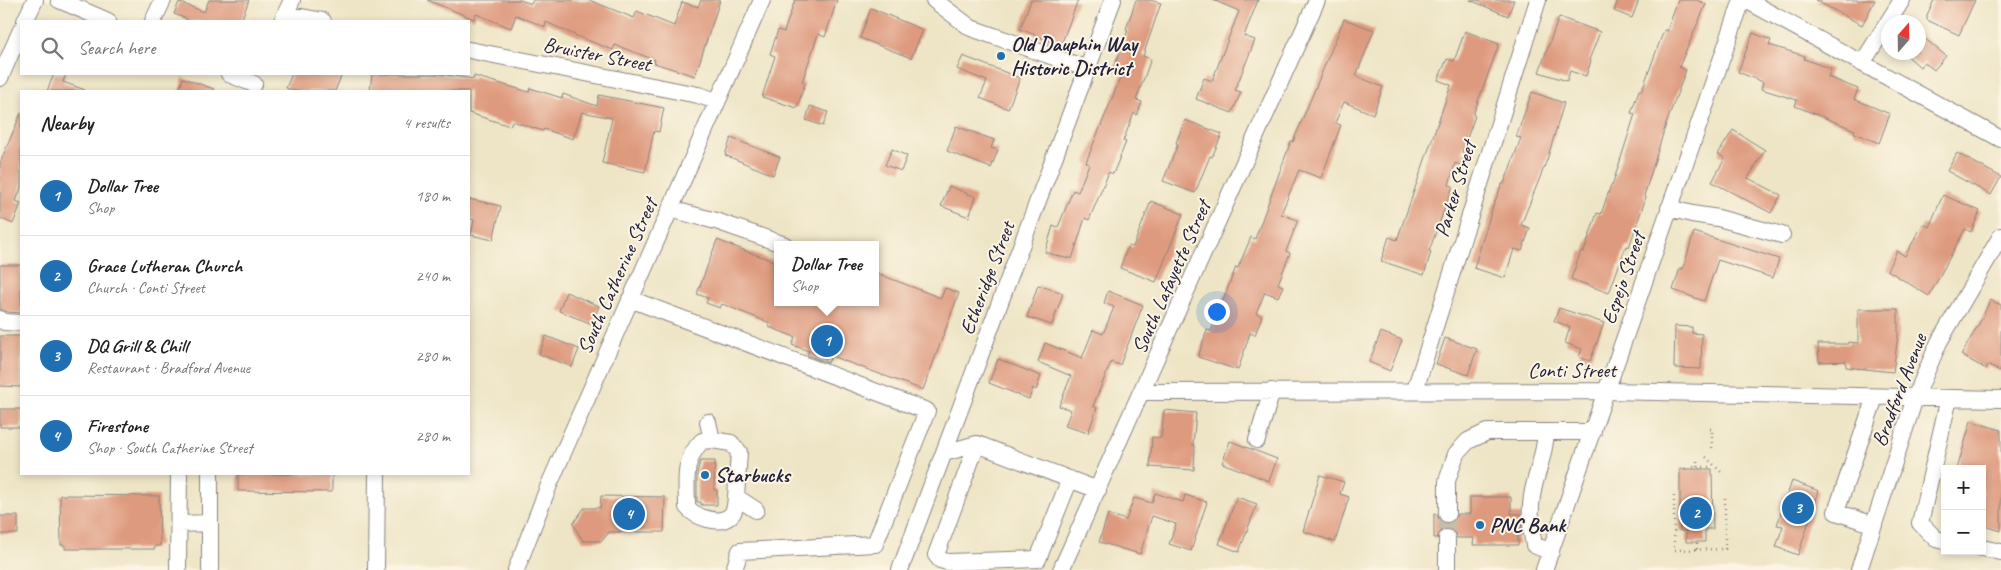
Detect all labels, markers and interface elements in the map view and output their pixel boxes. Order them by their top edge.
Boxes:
north arrow [1881,15,1926,60]
search box [20,20,470,75]
street label: Bruister Street [541,31,655,78]
place label: Old Dauphin Way Historic District [1011,31,1140,81]
icon: search [38,34,66,62]
text: Search here [78,36,155,60]
marker: Old Dauphin Way Historic District [995,50,1007,62]
text: Nearby [40,110,93,136]
text: 4 results [403,113,450,133]
street label: Parker Street [1428,135,1483,240]
text: Dollar Tree [87,174,158,198]
text: 1 [52,186,60,206]
text: 180 m [416,186,450,206]
street label: South Catherine Street [571,191,664,358]
street label: South Lafayette Street [1126,194,1218,358]
text: Shop [87,198,114,218]
street label: Etheridge Street [954,216,1021,338]
street label: Espejo Street [1595,226,1652,327]
popup [774,241,879,306]
text: Dollar Tree [791,252,862,276]
text: Grace Lutheran Church [87,254,242,278]
text: 2 [52,266,60,286]
text: 240 m [416,266,450,286]
text: Shop [791,276,818,296]
text: Church · Conti Street [87,278,205,298]
your location [1204,299,1230,325]
pin: 1 [811,322,843,360]
street label: Bradford Avenue [1866,329,1933,450]
text: DQ Grill & Chill [87,334,188,358]
text: 3 [52,346,60,366]
text: 280 m [416,346,450,366]
street label: Conti Street [1528,357,1618,383]
text: Restaurant · Bradford Avenue [87,358,250,378]
text: Firestone [87,414,148,438]
text: 4 [52,426,60,446]
text: 280 m [416,426,450,446]
text: Shop · South Catherine Street [87,438,253,458]
place label: Starbucks [715,462,792,488]
map controls [1941,465,1986,555]
button: + [1941,465,1986,510]
marker: Starbucks [699,469,711,481]
pin: 3 [1782,489,1814,527]
pin: 2 [1680,494,1712,532]
pin: 4 [613,495,645,533]
button: − [1941,510,1986,555]
place label: PNC Bank [1490,512,1567,538]
marker: PNC Bank [1474,519,1486,531]

